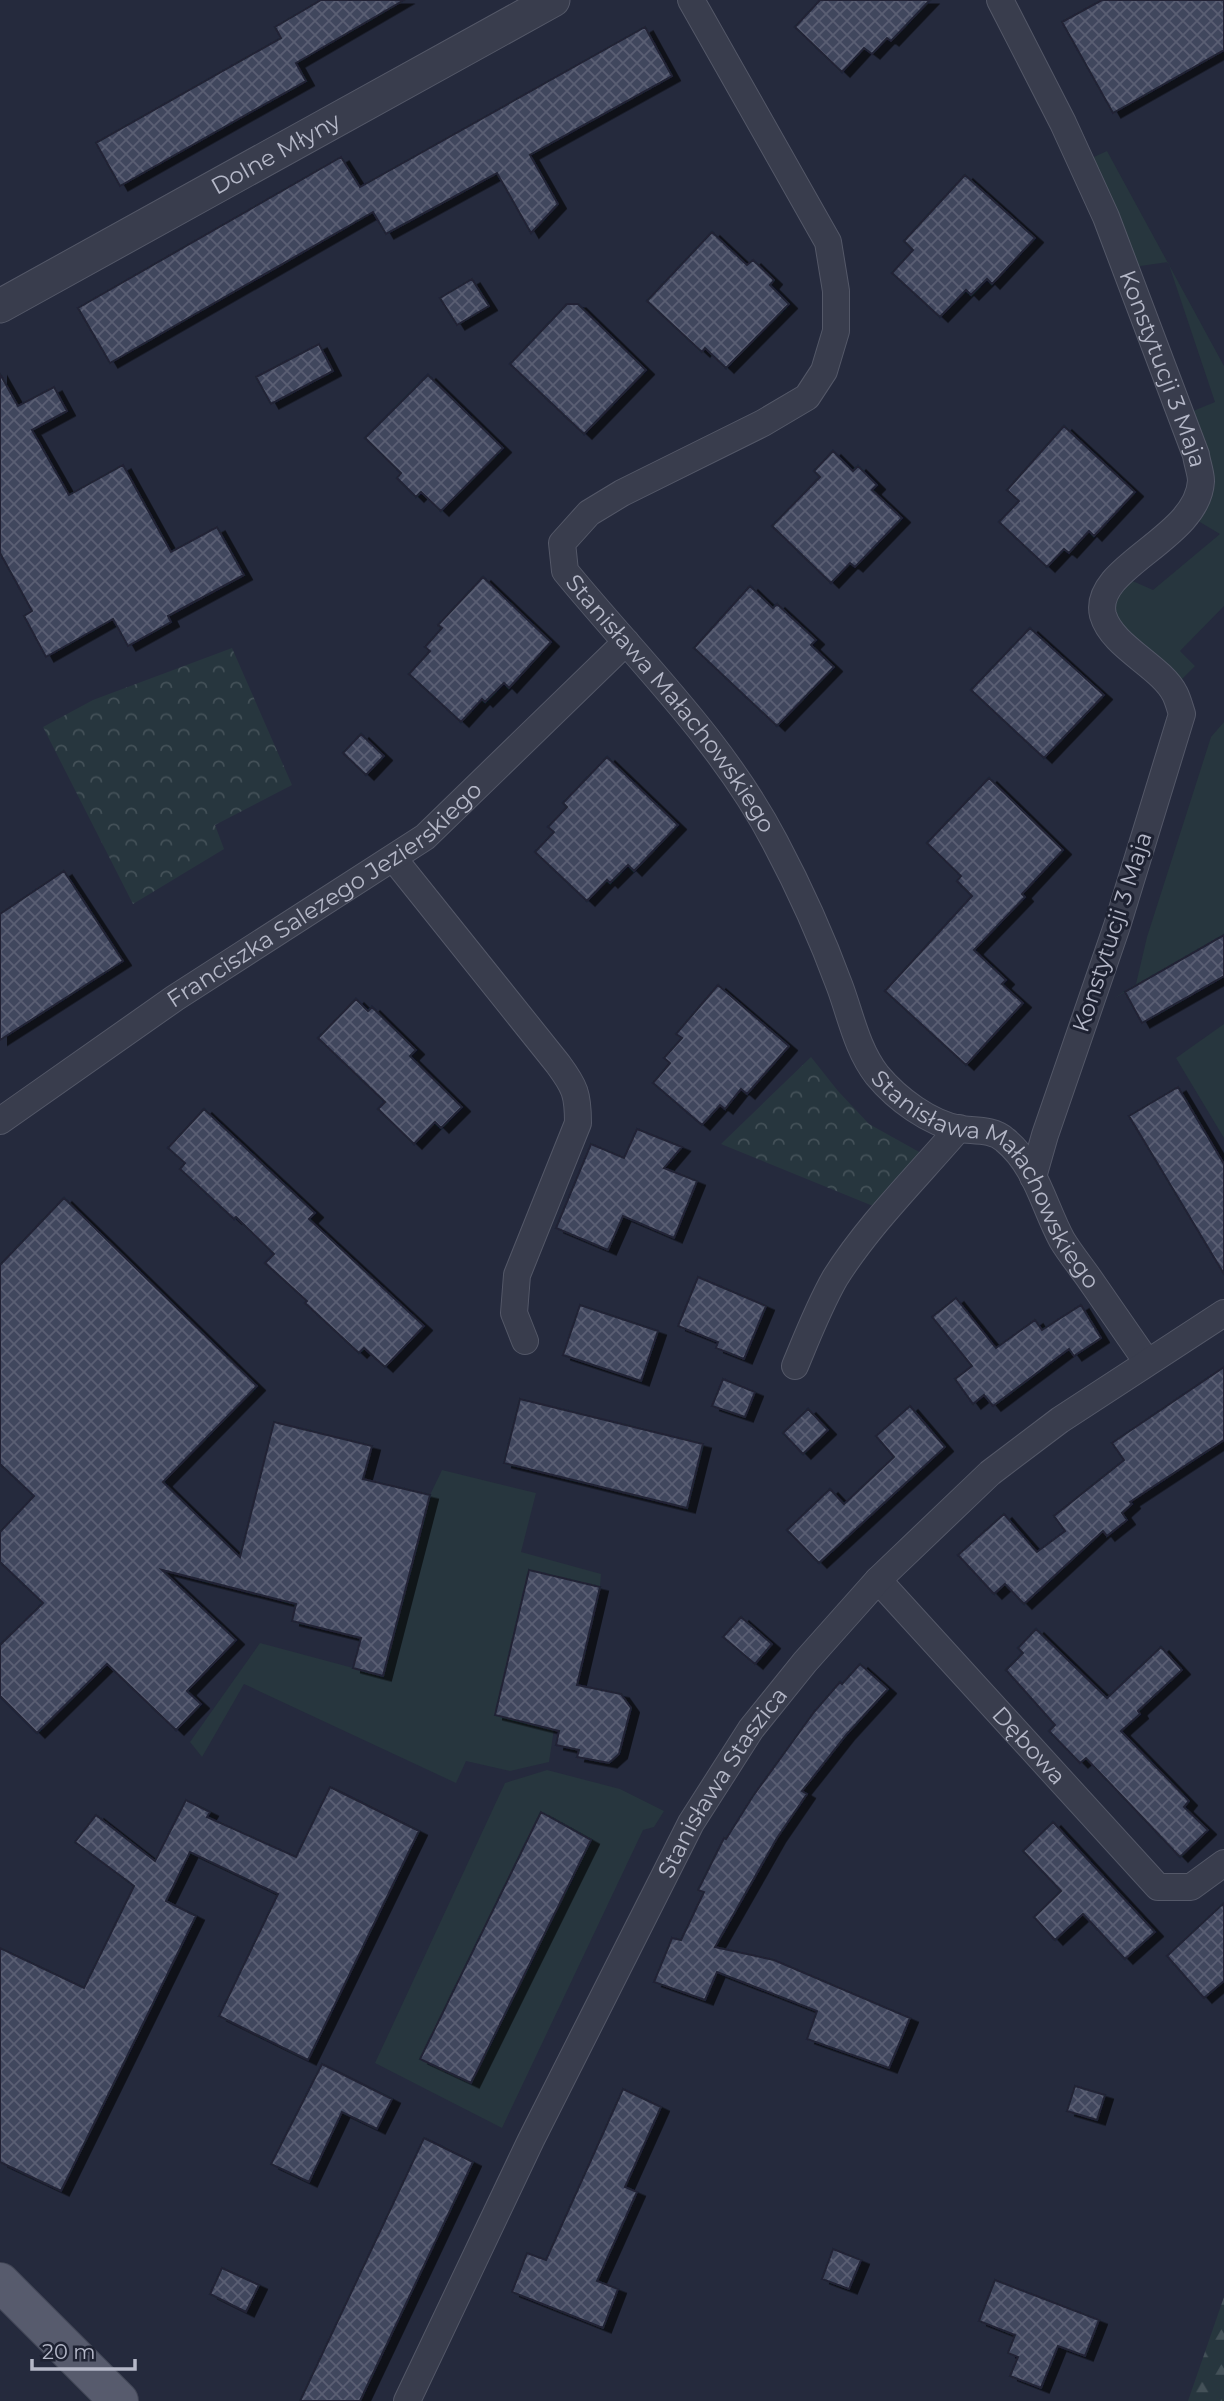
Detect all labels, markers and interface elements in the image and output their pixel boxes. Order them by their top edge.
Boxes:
street label: Dolne Młyny [206,106,346,200]
street label: Konstytucji 3 Maja [1113,266,1212,470]
street label: Stanisława Małachowskiego [560,569,781,838]
street label: Franciszka Salezego Jezierskiego [162,776,488,1013]
street label: Konstytucji 3 Maja [1066,828,1158,1036]
street label: Stanisława Małachowskiego [865,1064,1106,1294]
street label: Stanisława Staszica [652,1681,793,1883]
street label: Dębowa [986,1701,1072,1790]
scale bar [32,2328,135,2372]
text: 20 m [42,2339,96,2364]

